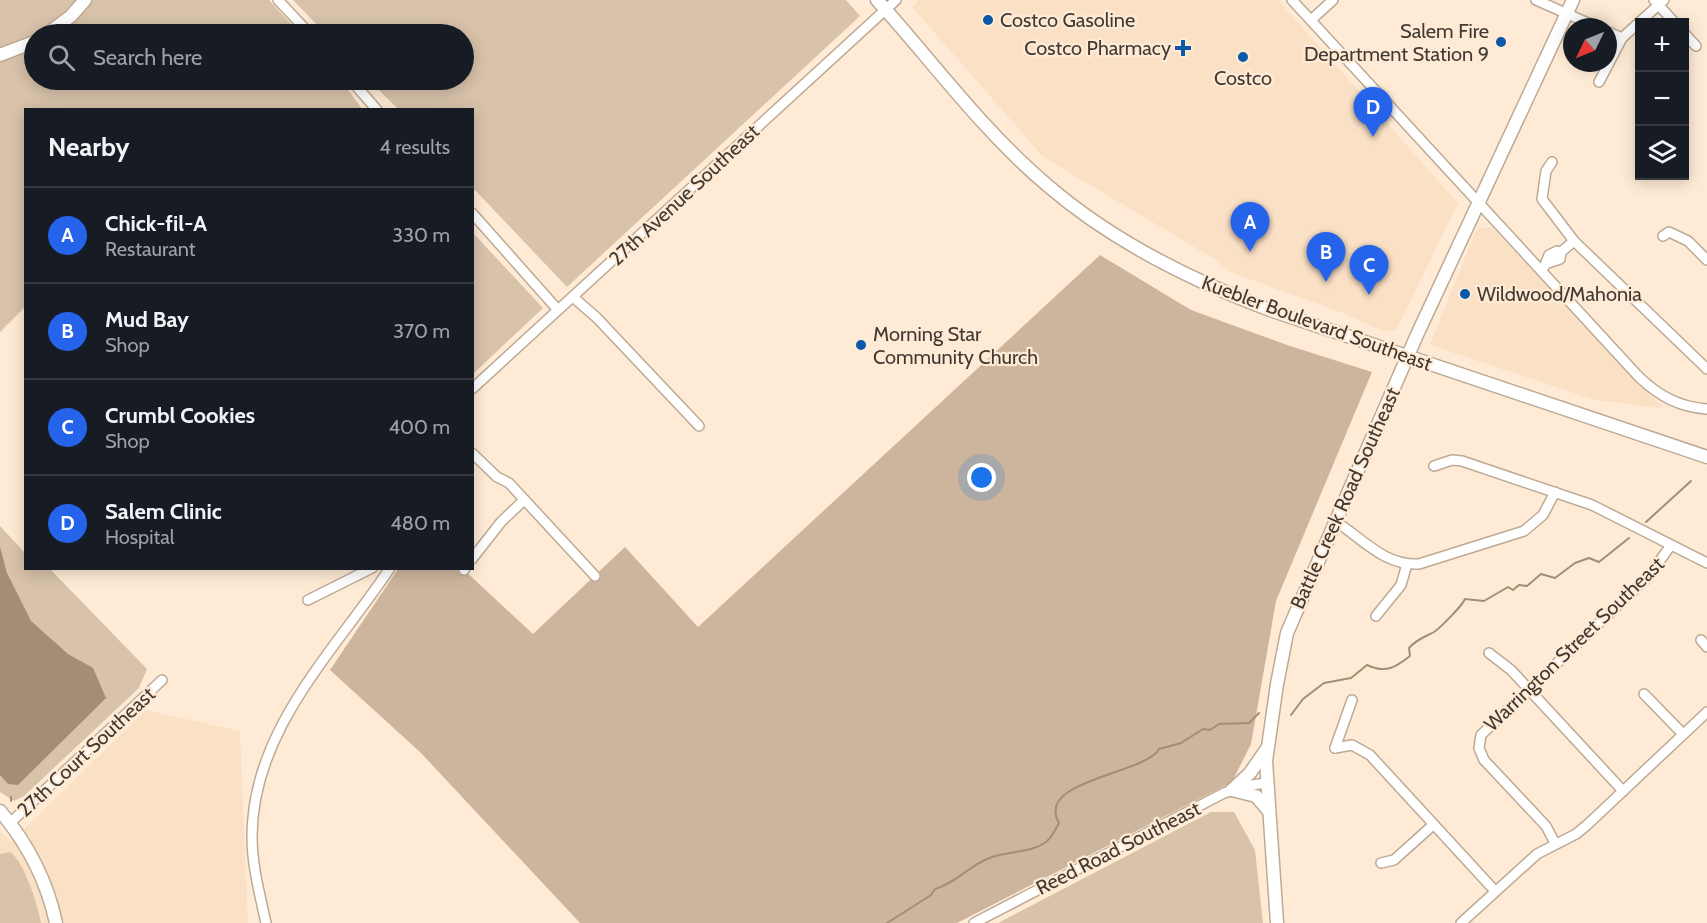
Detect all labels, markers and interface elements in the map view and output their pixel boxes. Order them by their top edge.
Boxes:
place label: Costco Gasoline [1000,8,1135,32]
marker: Costco Gasoline [981,13,995,27]
north arrow [1563,18,1617,72]
map controls [1635,18,1689,180]
button: + [1635,18,1689,72]
place label: Salem Fire Department Station 9 [1304,19,1489,66]
search box [24,24,474,90]
marker: Salem Fire Department Station 9 [1494,35,1508,49]
place label: Costco Pharmacy [1024,36,1171,60]
icon: search [45,41,78,74]
marker: Costco Pharmacy [1176,41,1190,55]
text: Search here [93,44,202,71]
marker: Costco [1236,50,1250,64]
place label: Costco [1214,66,1272,90]
button: − [1635,72,1689,126]
pin: D [1354,88,1392,137]
street label: 27th Avenue Southeast [604,119,764,271]
button: layers [1635,126,1689,180]
text: Nearby [48,131,129,163]
text: 4 results [379,135,450,159]
pin: A [1230,202,1270,252]
text: Chick-fil-A [105,210,207,237]
text: A [61,223,74,247]
text: 330 m [392,223,450,247]
pin: B [1306,232,1346,282]
text: Restaurant [105,237,196,261]
pin: C [1350,246,1388,295]
street label: Kuebler Boulevard Southeast [1199,270,1436,376]
place label: Wildwood/Mahonia [1477,282,1642,306]
marker: Wildwood/Mahonia [1458,287,1472,301]
text: Mud Bay [105,306,189,333]
text: B [61,319,74,343]
text: 370 m [393,319,450,343]
place label: Morning Star Community Church [873,322,1038,369]
text: Shop [105,333,150,357]
marker: Morning Star Community Church [854,338,868,352]
street label: Battle Creek Road Southeast [1285,383,1405,612]
text: Crumbl Cookies [105,402,255,429]
text: C [61,415,74,439]
text: 400 m [388,415,450,439]
text: Shop [105,429,150,453]
your location [967,463,996,492]
text: Salem Clinic [105,498,222,525]
text: D [60,511,75,535]
text: 480 m [390,511,450,535]
text: Hospital [105,525,175,549]
street label: Warrington Street Southeast [1479,552,1669,736]
street label: 27th Court Southeast [12,682,160,822]
street label: Reed Road Southeast [1032,796,1204,900]

